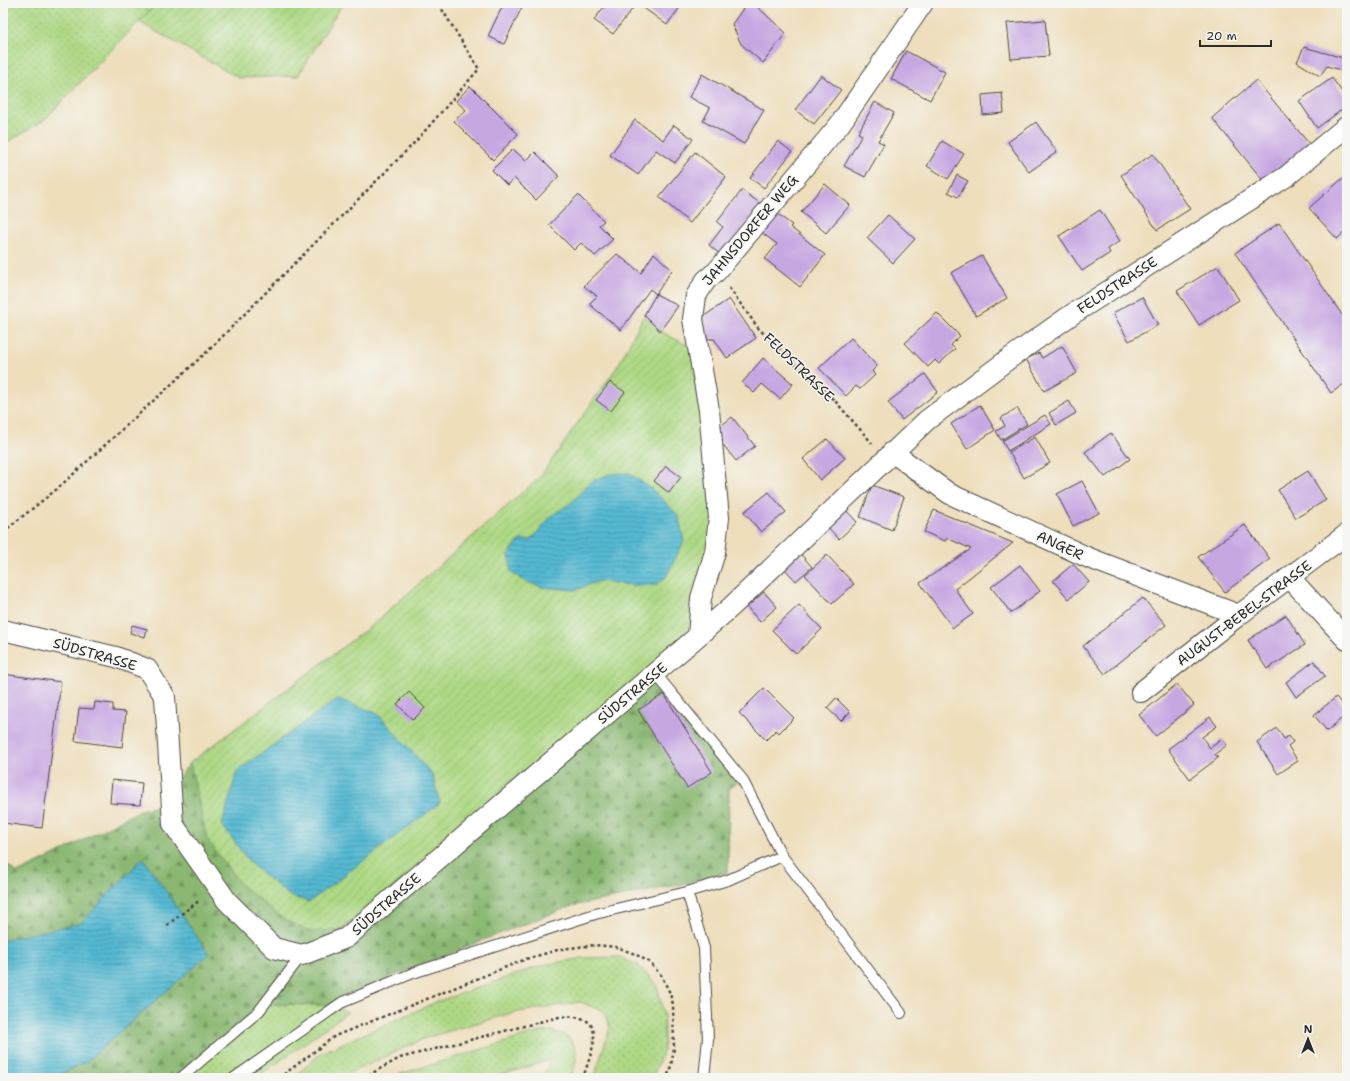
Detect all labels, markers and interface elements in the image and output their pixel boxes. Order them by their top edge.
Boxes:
scale bar [1200,22,1271,48]
text: 20 m [1206,28,1237,44]
street label: JAHNSDORFER WEG [698,171,802,289]
street label: FELDSTRASSE [1074,252,1161,318]
street label: FELDSTRASSE [760,329,838,406]
street label: ANGER [1034,526,1087,564]
street label: AUGUST-BEBEL-STRASSE [1173,556,1315,670]
street label: SÜDSTRASSE [51,633,139,675]
street label: SÜDSTRASSE [593,658,671,728]
street label: SÜDSTRASSE [348,869,425,939]
north arrow [1288,1019,1328,1059]
text: N [1304,1022,1313,1037]

